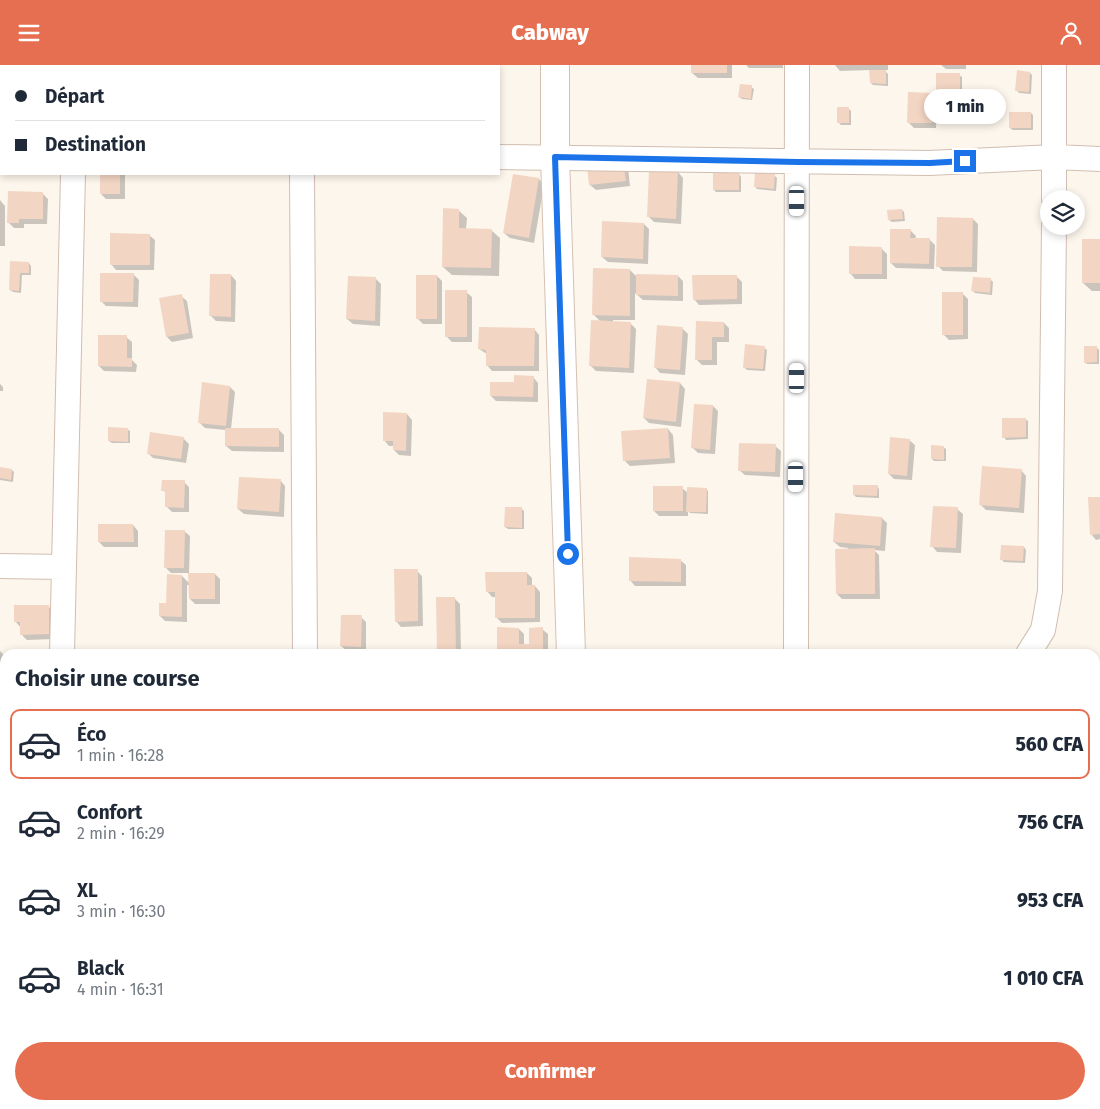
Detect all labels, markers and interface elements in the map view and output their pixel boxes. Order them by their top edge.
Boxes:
icon: menu [15,19,43,47]
text: Cabway [511,19,589,46]
icon: person [1057,19,1085,47]
text: Départ [45,85,104,108]
callout: 1 min [924,88,1006,123]
text: 1 min [946,97,984,116]
text: Destination [45,133,146,156]
route end [954,150,976,172]
car [789,186,804,216]
map controls [1040,190,1085,235]
button: layers [1040,190,1085,235]
car [789,363,804,393]
car [788,462,803,492]
route start [557,543,579,565]
text: Choisir une course [15,665,200,692]
icon: car [17,722,62,767]
text: Éco [77,723,106,746]
text: 560 CFA [1016,733,1083,756]
text: 1 min · 16:28 [77,746,164,765]
icon: car [17,800,62,845]
text: Confort [77,801,142,824]
text: 756 CFA [1018,811,1083,834]
text: 2 min · 16:29 [77,824,165,843]
icon: car [17,878,62,923]
text: XL [77,879,98,902]
text: 953 CFA [1017,889,1083,912]
text: 3 min · 16:30 [77,902,166,921]
icon: car [17,956,62,1001]
text: Black [77,957,124,980]
text: 1 010 CFA [1004,967,1083,990]
text: 4 min · 16:31 [77,980,164,999]
button: Confirmer [15,1042,1085,1100]

